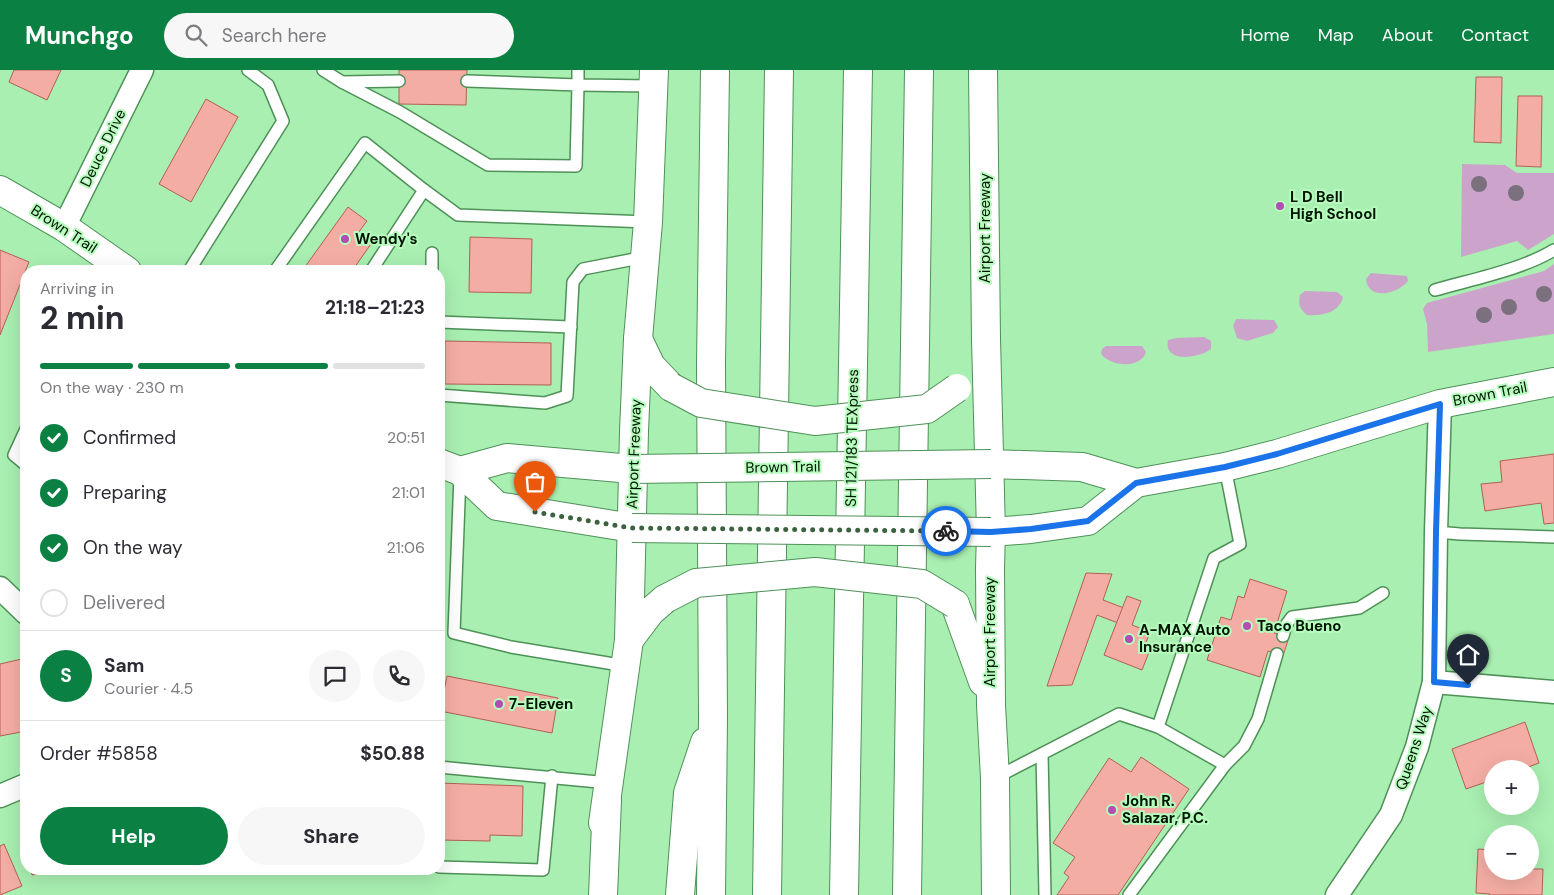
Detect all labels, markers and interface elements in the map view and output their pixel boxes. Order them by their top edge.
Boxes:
search box [164,13,514,58]
text: Munchgo [25,20,134,51]
icon: search [182,21,210,49]
text: Search here [222,23,327,48]
text: Home [1240,23,1290,47]
text: Map [1318,23,1354,47]
text: About [1382,23,1433,47]
text: Contact [1461,23,1529,47]
street label: Deuce Drive [76,106,130,190]
street label: Airport Freeway [975,172,995,283]
place label: L D Bell High School [1290,187,1376,224]
street label: Brown Trail [27,200,101,258]
marker: L D Bell High School [1274,200,1286,212]
place label: Wendy's [355,229,418,249]
marker: Wendy's [339,233,351,245]
text: Arriving in [40,278,114,299]
text: 21:18–21:23 [325,295,425,320]
text: 2 min [40,297,125,339]
street label: SH 121/183 TEXpress [841,369,863,507]
text: On the way · 230 m [40,377,184,398]
street label: Brown Trail [1451,377,1529,411]
street label: Airport Freeway [622,398,646,509]
icon: check [40,424,68,452]
text: Confirmed [83,425,176,450]
text: 20:51 [387,427,425,448]
street label: Brown Trail [745,456,821,478]
pin [514,461,556,512]
icon: bag [521,468,549,496]
icon: check [40,479,68,507]
text: Preparing [83,480,167,505]
text: 21:01 [392,482,425,503]
courier [921,506,971,556]
icon: bike [932,517,960,545]
icon: check [40,534,68,562]
text: On the way [83,535,183,560]
text: 21:06 [387,537,425,558]
street label: Airport Freeway [980,576,1000,687]
text: Delivered [83,590,165,615]
place label: Taco Bueno [1257,616,1341,636]
place label: A-MAX Auto Insurance [1139,620,1231,657]
marker: Taco Bueno [1241,620,1253,632]
marker: A-MAX Auto Insurance [1123,633,1135,645]
pin [1447,634,1489,685]
icon: home [1454,641,1482,669]
button: chat [309,650,361,702]
button: phone [373,650,425,702]
text: Sam [104,653,145,678]
text: S [60,663,72,688]
text: Courier · 4.5 [104,678,193,699]
place label: 7-Eleven [509,694,573,714]
marker: 7-Eleven [493,698,505,710]
street label: Queens Way [1391,703,1437,793]
text: Order #5858 [40,741,158,766]
text: $50.88 [360,741,425,766]
map controls [1484,760,1539,880]
button: + [1484,760,1539,815]
place label: John R. Salazar, P.C. [1122,791,1208,828]
marker: John R. Salazar, P.C. [1106,804,1118,816]
button: Help [40,807,228,865]
button: Share [238,807,425,865]
button: − [1484,825,1539,880]

